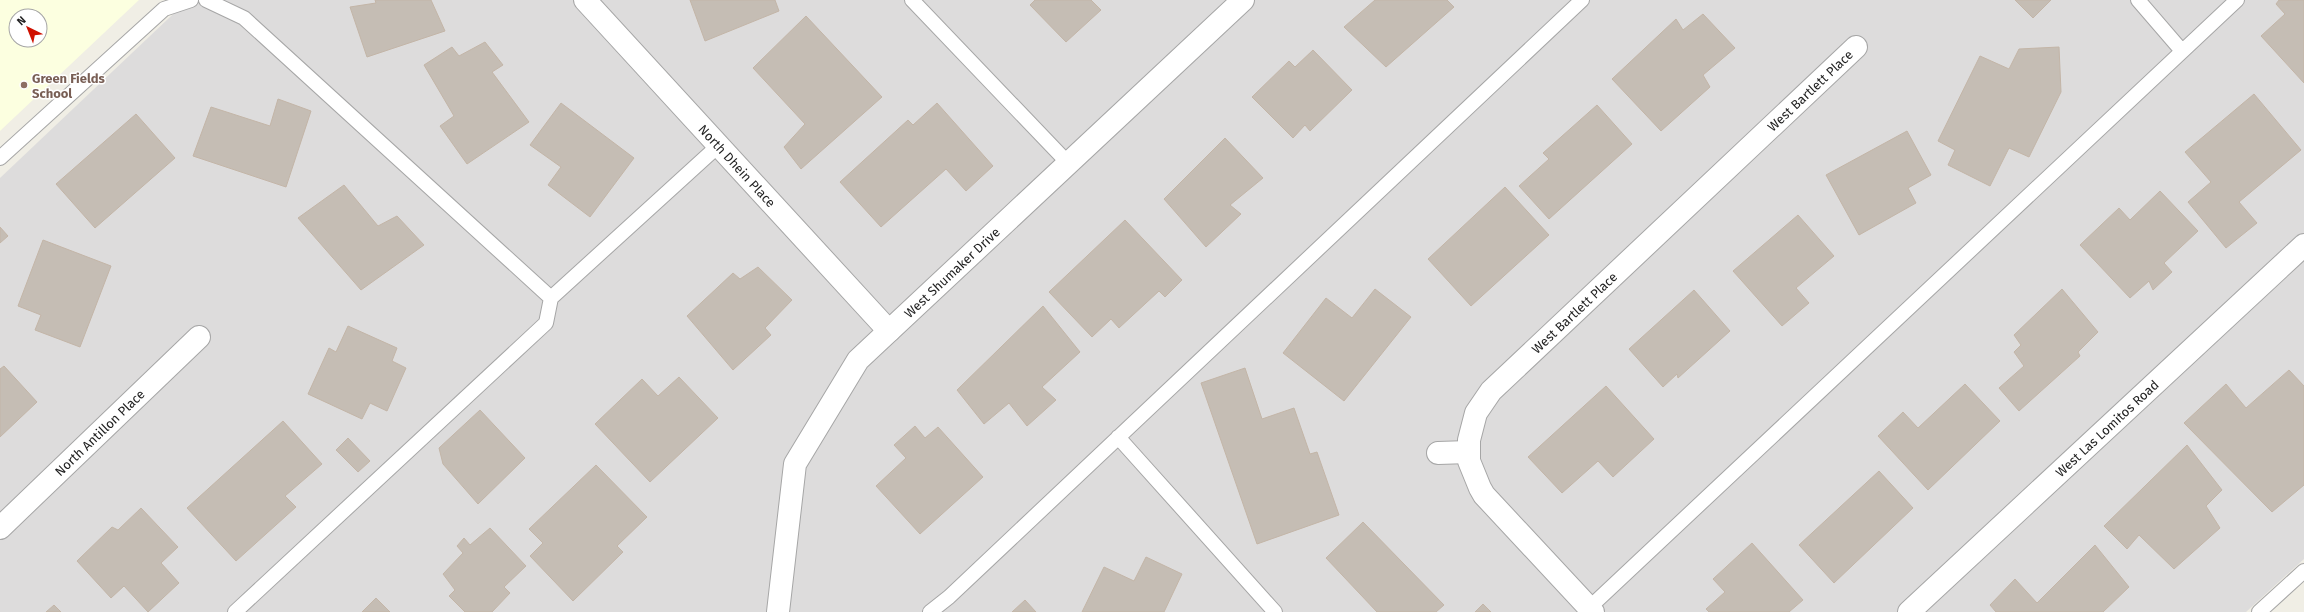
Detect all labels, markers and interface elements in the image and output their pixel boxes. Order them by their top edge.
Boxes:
north arrow [8,8,48,48]
text: N [14,14,29,28]
street label: West Bartlett Place [1764,47,1856,134]
place label: Green Fields School [32,71,106,101]
marker: Green Fields School [19,80,29,90]
street label: North Dhein Place [696,121,779,210]
street label: West Shumaker Drive [901,224,1003,320]
street label: West Bartlett Place [1528,269,1620,356]
street label: West Las Lomitos Road [2052,377,2161,480]
street label: North Antillon Place [52,386,147,479]

